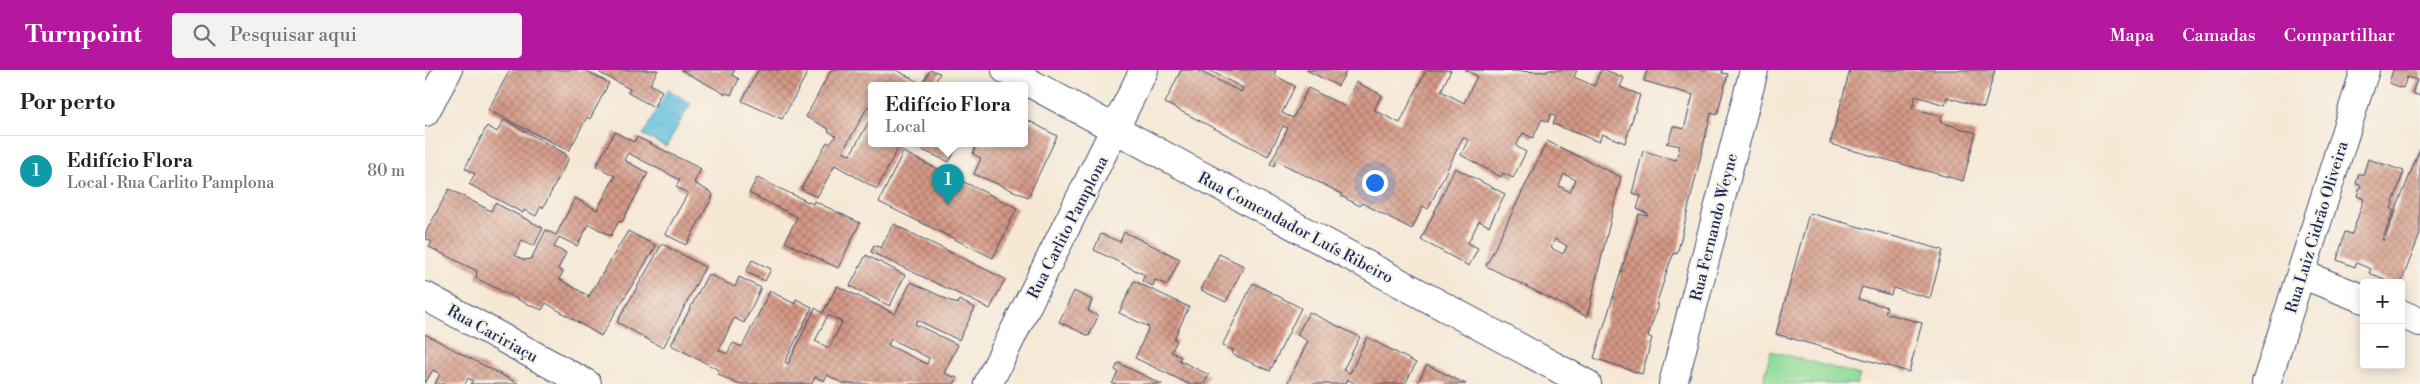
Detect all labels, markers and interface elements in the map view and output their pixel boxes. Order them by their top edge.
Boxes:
search box [172,13,522,58]
text: Turnpoint [25,20,142,50]
icon: search [190,21,218,49]
text: Pesquisar aqui [230,23,357,47]
text: Mapa [2110,24,2154,47]
text: Camadas [2182,24,2256,47]
text: Compartilhar [2284,24,2395,47]
popup [868,82,1028,147]
text: Por perto [20,90,116,116]
text: Edifício Flora [885,93,1011,117]
text: Local [885,117,926,137]
street label: Rua Luiz Cidrão Oliveira [2281,138,2353,316]
text: Edifício Flora [67,149,193,173]
street label: Rua Fernando Weyne [1686,151,1742,303]
street label: Rua Carlito Pamplona [1023,152,1113,302]
text: 1 [32,161,40,181]
text: 80 m [367,161,405,181]
pin: 1 [932,164,964,205]
street label: Rua Comendador Luís Ribeiro [1194,168,1397,288]
your location [1362,170,1388,196]
text: Local · Rua Carlito Pamplona [67,173,274,193]
map controls [2360,279,2405,369]
button: + [2360,279,2405,324]
street label: Rua Caririaçu [444,301,542,367]
button: − [2360,324,2405,369]

